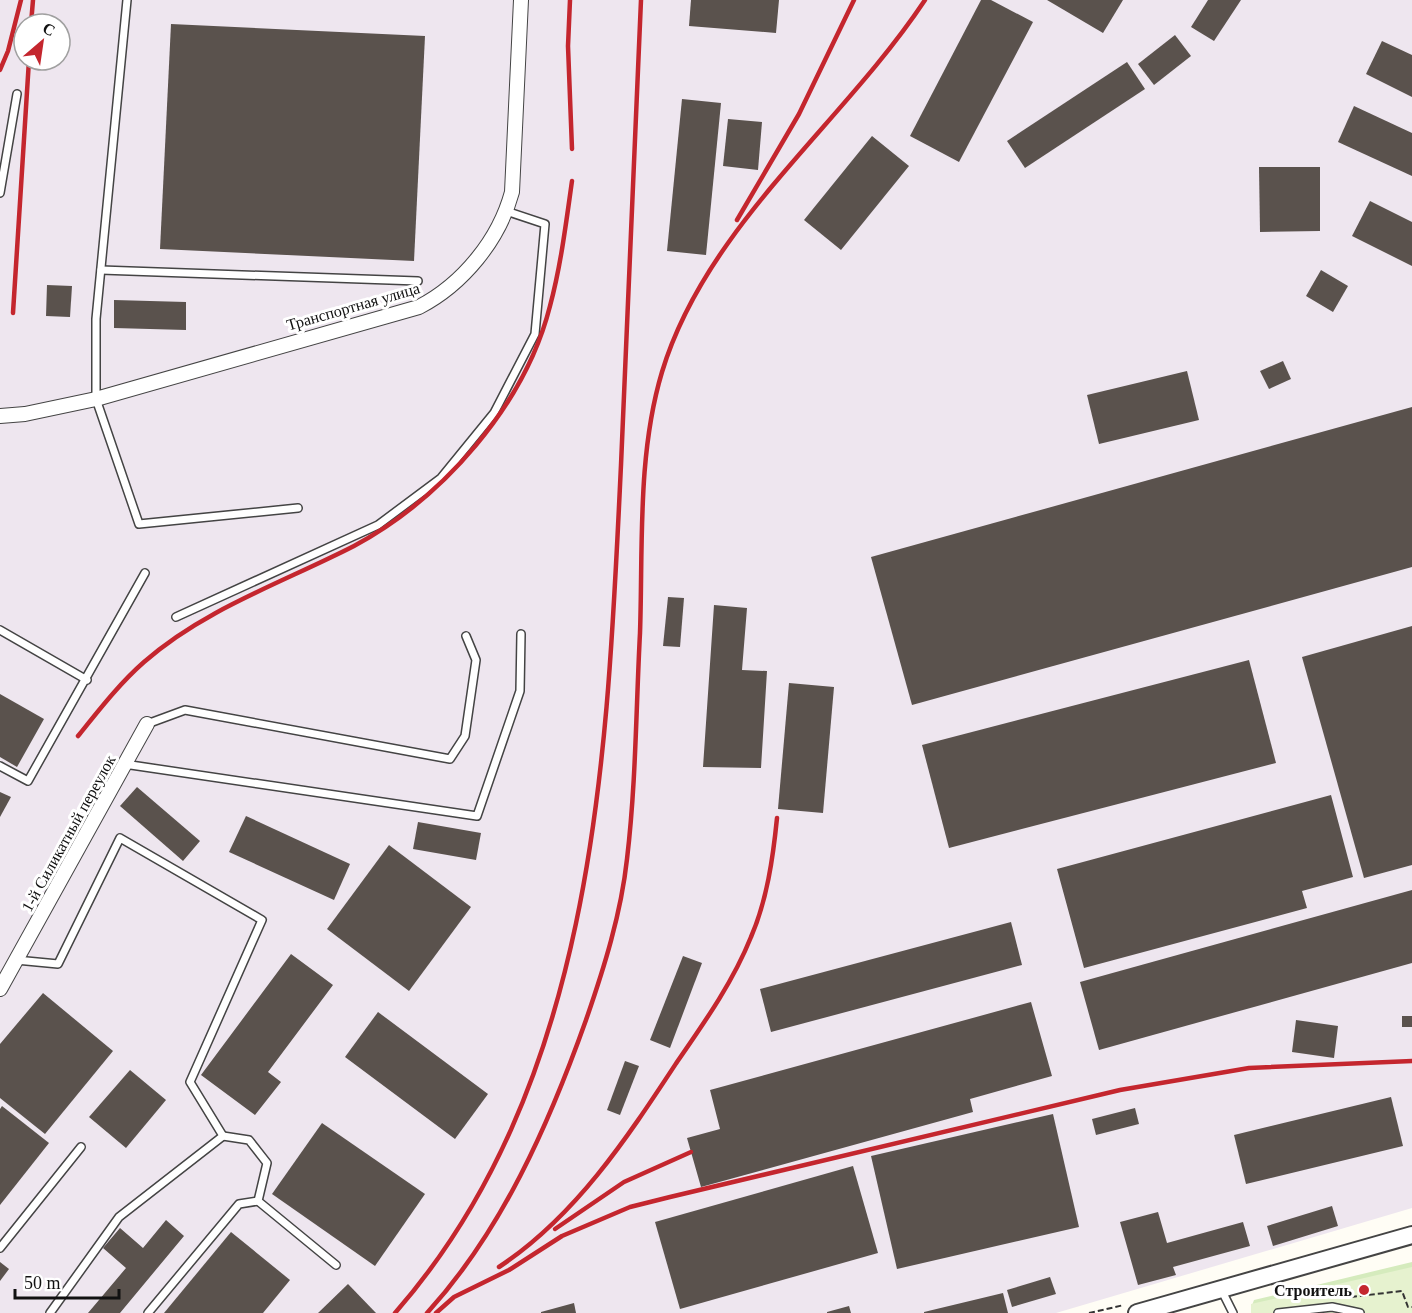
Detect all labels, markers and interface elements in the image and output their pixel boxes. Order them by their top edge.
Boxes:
north arrow [12,12,72,72]
text: С [40,19,58,40]
street label: Транспортная улица [285,279,422,335]
street label: 1-й Силикатный переулок [18,752,120,915]
scale bar [15,1262,118,1300]
text: 50 m [24,1273,61,1293]
place label: Строитель [1274,1282,1353,1300]
marker: Строитель [1357,1283,1371,1297]

